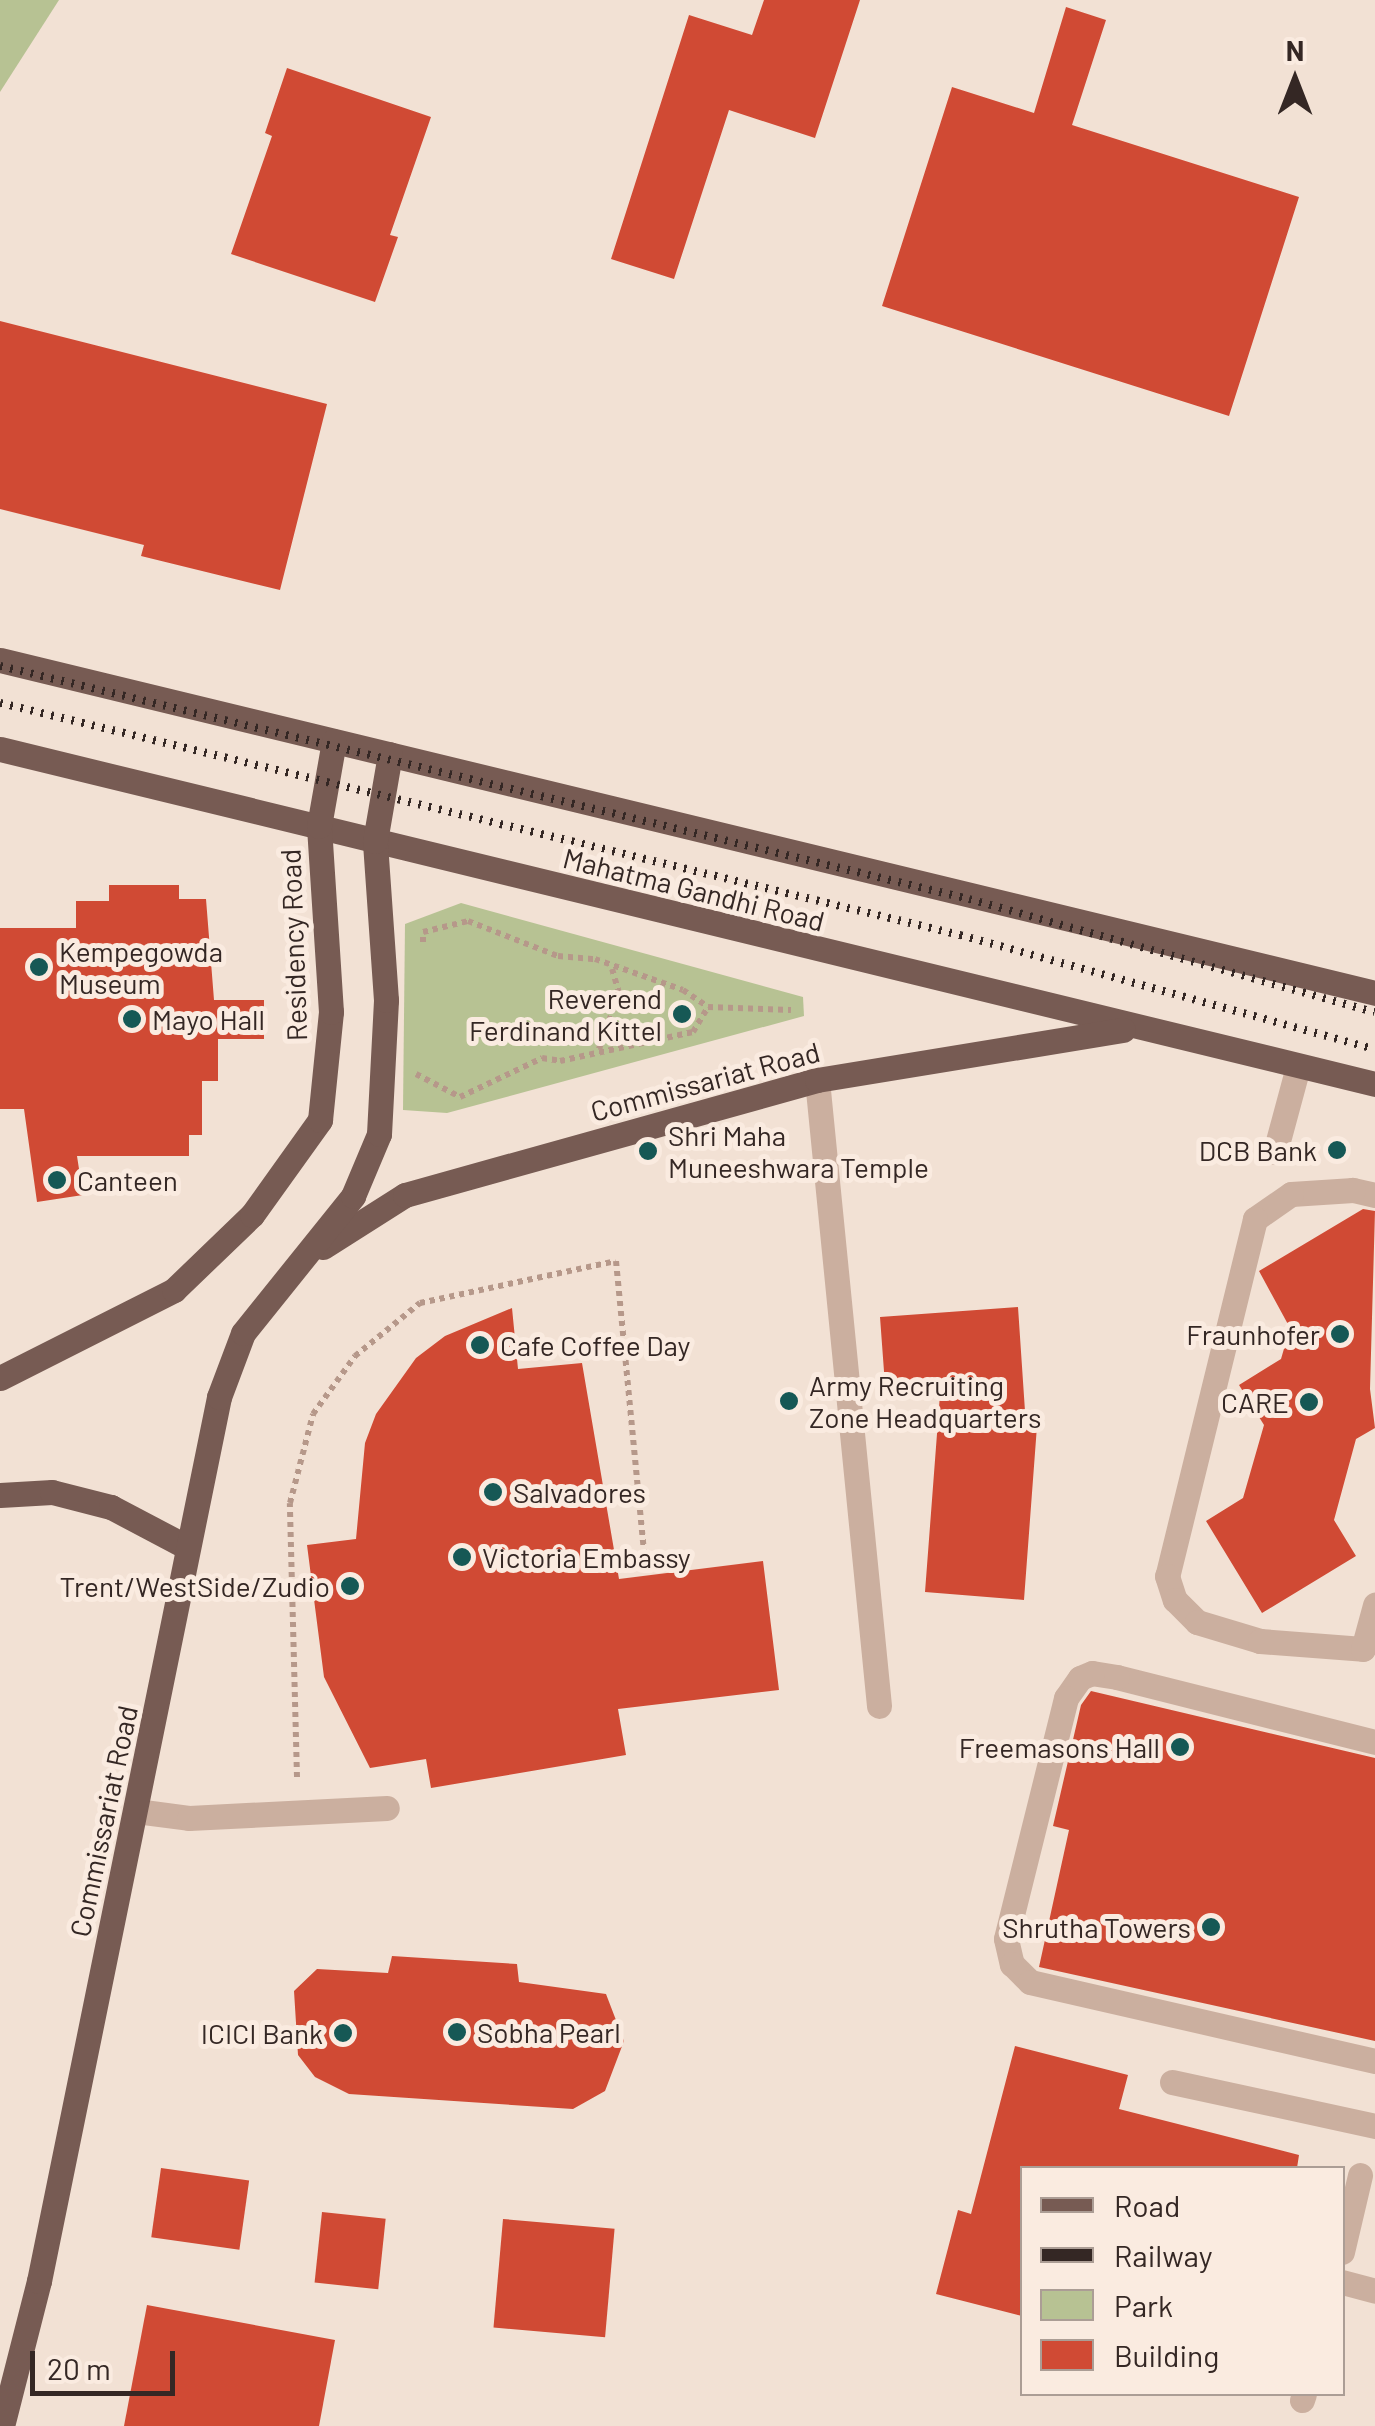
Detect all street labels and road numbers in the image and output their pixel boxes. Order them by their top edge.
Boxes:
street label: Mahatma Gandhi Road [560,840,828,938]
street label: Residency Road [273,848,313,1042]
street label: Commissariat Road [587,1034,823,1128]
street label: Commissariat Road [62,1702,144,1940]

